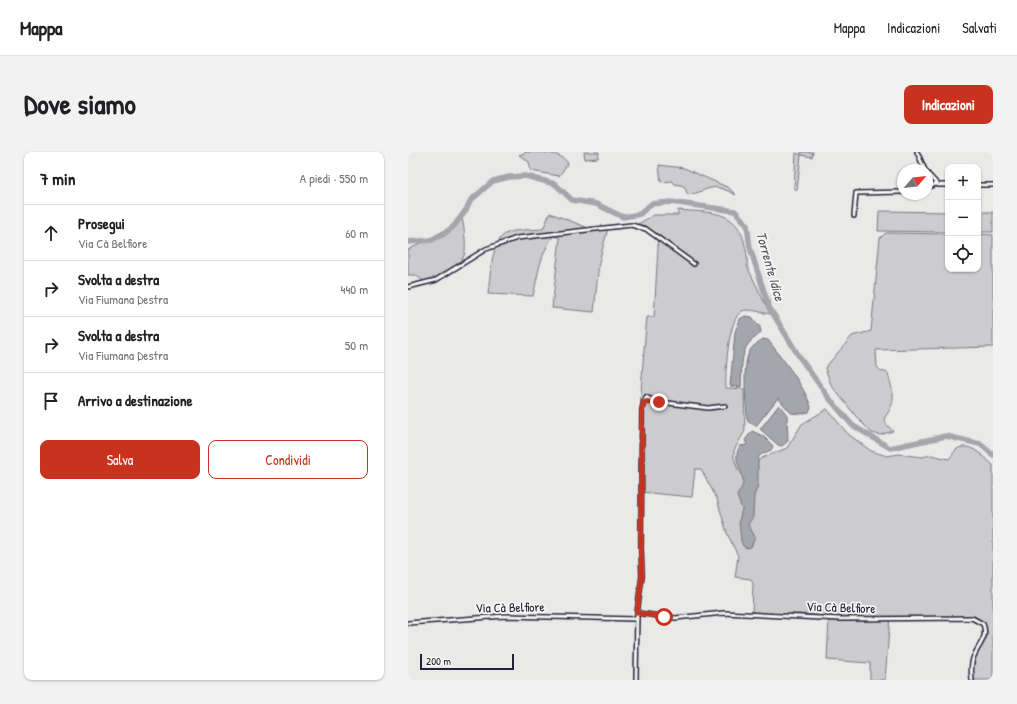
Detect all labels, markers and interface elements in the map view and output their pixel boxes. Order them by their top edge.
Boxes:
text: Mappa [20,15,62,41]
text: Mappa [834,18,865,37]
text: Indicazioni [887,18,940,37]
text: Salvati [962,18,997,37]
text: Dove siamo [24,85,136,123]
button: Indicazioni [904,85,993,124]
north arrow [897,164,933,200]
map controls [945,164,981,272]
button: + [945,164,981,200]
text: 7 min [40,167,75,190]
text: A piedi · 550 m [300,169,368,187]
button: − [945,200,981,236]
text: Prosegui [78,213,125,234]
icon: ahead [40,222,62,244]
text: 60 m [345,224,368,242]
water label: Torrente Idice [752,229,790,304]
text: Via Cà Belfiore [78,234,147,252]
button: locate [945,236,981,272]
text: Svolta a destra [78,269,159,290]
icon: right [40,278,62,300]
text: 440 m [341,280,368,298]
text: Via Fiumana Destra [78,290,168,308]
text: Svolta a destra [78,325,159,346]
icon: right [40,334,62,356]
text: 50 m [345,336,368,354]
text: Via Fiumana Destra [78,346,168,364]
icon: arrive [40,390,62,412]
text: Arrivo a destinazione [78,390,192,411]
route end [650,393,668,411]
button: Salva [40,440,200,479]
button: Condividi [208,440,368,479]
street label: Via Cà Belfiore [475,597,545,617]
street label: Via Cà Belfiore [806,597,876,617]
route start [655,608,673,626]
scale bar [420,652,514,671]
text: 200 m [426,654,451,668]

